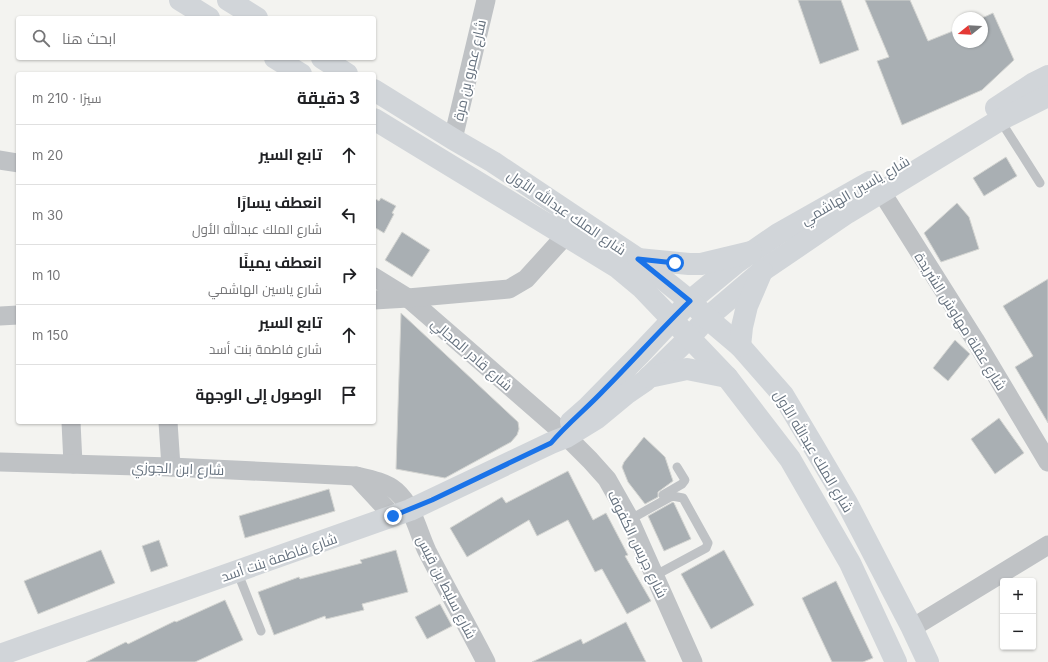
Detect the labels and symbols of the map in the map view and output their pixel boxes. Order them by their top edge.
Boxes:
north arrow [952,12,988,48]
street label: شارع عمرو بن مرة [449,18,490,123]
street label: شارع ياسين الهاشمي [798,152,914,232]
street label: شارع الملك عبدالله الأول [504,166,630,259]
street label: شارع عقلة مهاوش الشريدة [911,249,1011,394]
route start [666,254,684,272]
street label: شارع قادر المجالي [425,314,516,397]
street label: شارع الملك عبدالله الأول [770,387,857,516]
street label: شارع ابن الجوزي [131,458,225,482]
street label: شارع جريس الكفوف [604,487,671,601]
route end [384,507,402,525]
street label: شارع فاطمة بنت أسد [219,529,340,586]
street label: شارع سليط بن قيس [413,532,480,642]

